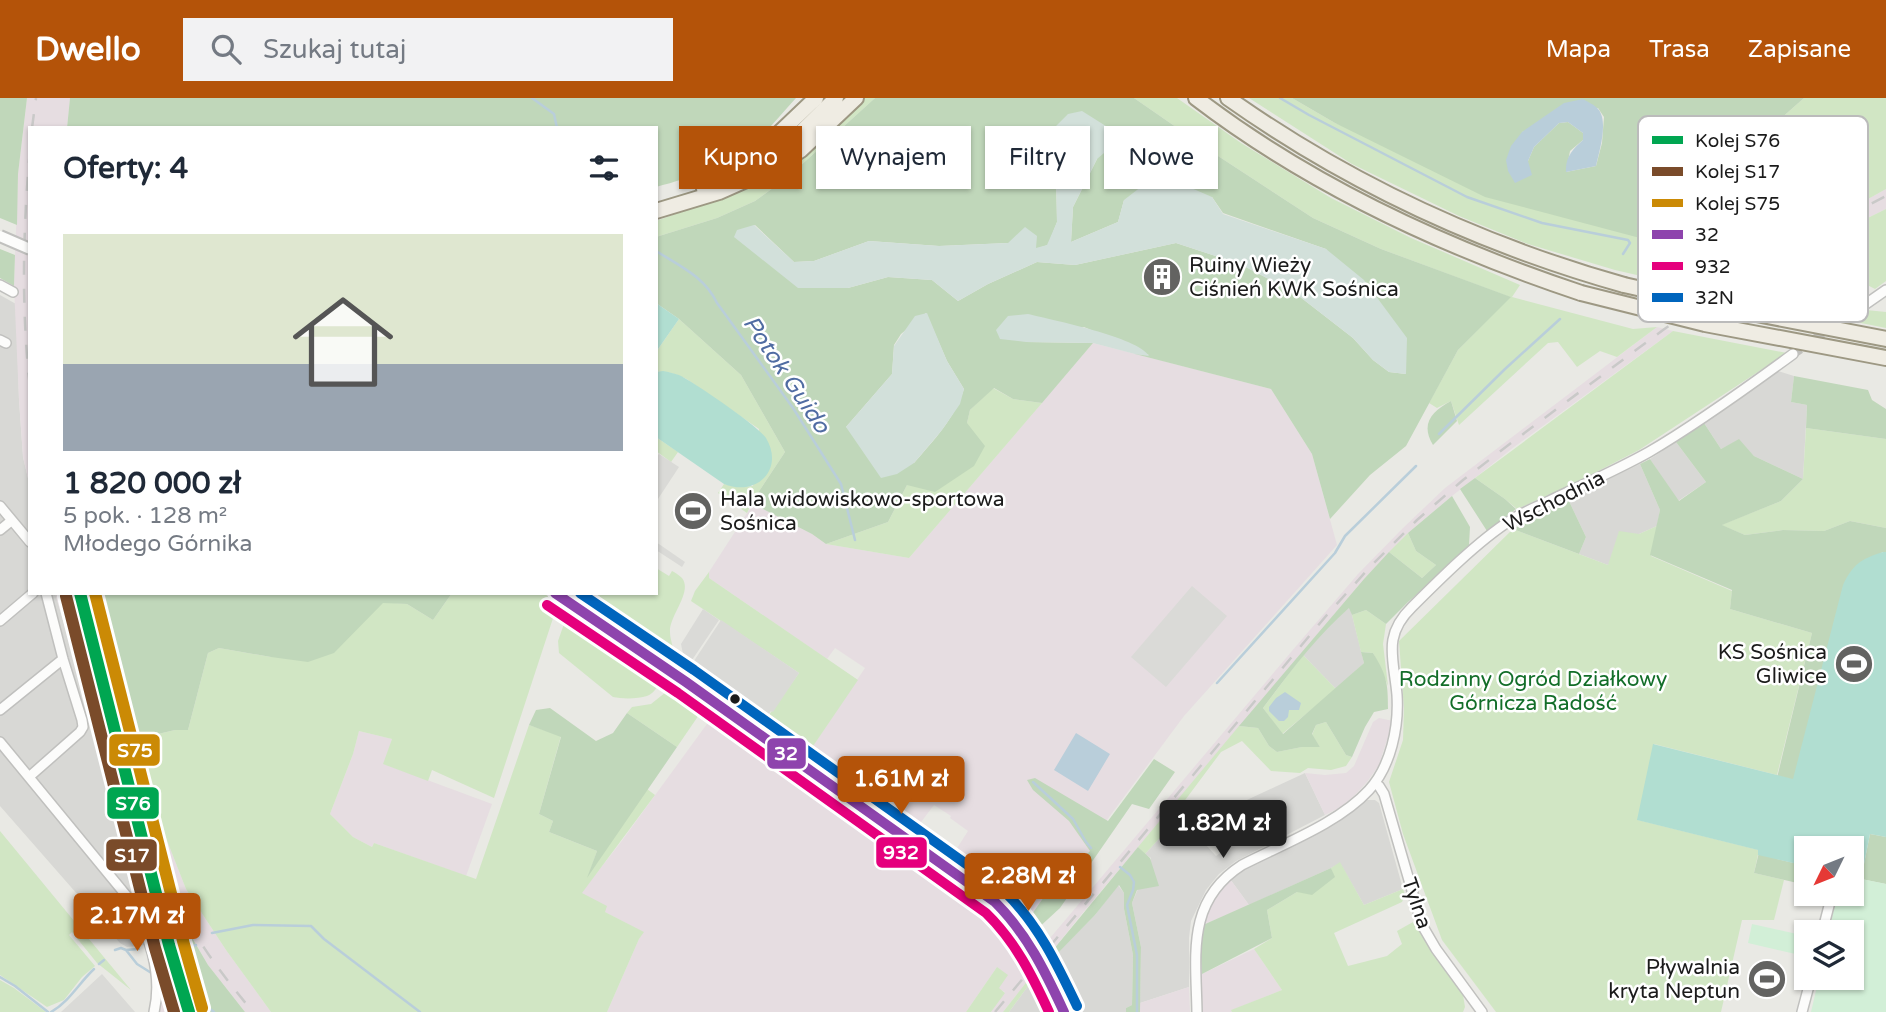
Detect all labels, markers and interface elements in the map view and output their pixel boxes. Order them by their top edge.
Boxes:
search box [183,18,673,81]
text: Dwello [35,30,141,69]
icon: search [207,30,245,68]
text: Szukaj tutaj [263,34,406,65]
text: Mapa [1546,35,1611,64]
text: Trasa [1649,35,1710,64]
text: Zapisane [1748,35,1851,64]
legend [1638,116,1868,322]
chip: Kupno [679,126,802,189]
chip: Wynajem [816,126,971,189]
chip: Filtry [985,126,1090,189]
chip: Nowe [1104,126,1218,189]
text: Kolej S76 [1695,130,1780,152]
icon: filters [585,149,623,187]
text: Oferty: 4 [63,150,188,187]
text: Kolej S17 [1695,161,1780,183]
text: Kolej S75 [1695,193,1780,215]
text: 32 [1695,224,1719,246]
place label: Ruiny Wieży Ciśnień KWK Sośnica [1189,253,1399,302]
building icon: Ruiny Wieży Ciśnień KWK Sośnica [1141,256,1183,298]
text: 932 [1695,256,1731,278]
icon: home [280,279,406,405]
text: 32N [1695,287,1734,309]
water label: Potok Guido [737,310,836,440]
text: 1 820 000 zł [63,465,241,502]
street label: Wschodnia [1499,465,1609,538]
place label: Hala widowiskowo-sportowa Sośnica [720,487,1004,536]
sports icon: Hala widowiskowo-sportowa Sośnica [672,490,714,532]
text: 5 pok. · 128 m² [63,502,227,530]
text: Młodego Górnika [63,530,252,558]
place label: KS Sośnica Gliwice [1718,640,1827,689]
sports icon: KS Sośnica Gliwice [1833,643,1875,685]
park label: Rodzinny Ogród Działkowy Górnicza Radość [1399,667,1667,716]
unlabelled marker [728,692,742,706]
line badge: S75 [108,733,161,767]
line badge: 32 [766,737,807,770]
text: S75 [117,740,153,762]
text: 32 [774,743,798,765]
pin: 1.61M zł [829,756,973,816]
text: 1.61M zł [854,765,948,793]
line badge: S76 [106,786,160,820]
text: S76 [115,793,151,815]
pin: 1.82M zł [1151,800,1295,860]
text: 1.82M zł [1176,809,1270,837]
line badge: 932 [875,836,928,869]
north arrow [1794,836,1864,906]
map controls [1794,836,1864,990]
line badge: S17 [105,838,158,872]
text: 932 [883,842,919,864]
text: S17 [114,845,150,867]
pin: 2.28M zł [956,854,1100,913]
text: 2.28M zł [981,862,1075,890]
street label: Tylna [1396,874,1437,932]
pin: 2.17M zł [65,894,209,953]
text: 2.17M zł [90,902,184,930]
button: layers [1794,920,1864,990]
place label: Pływalnia kryta Neptun [1608,955,1740,1004]
sports icon: Pływalnia kryta Neptun [1746,958,1788,1000]

